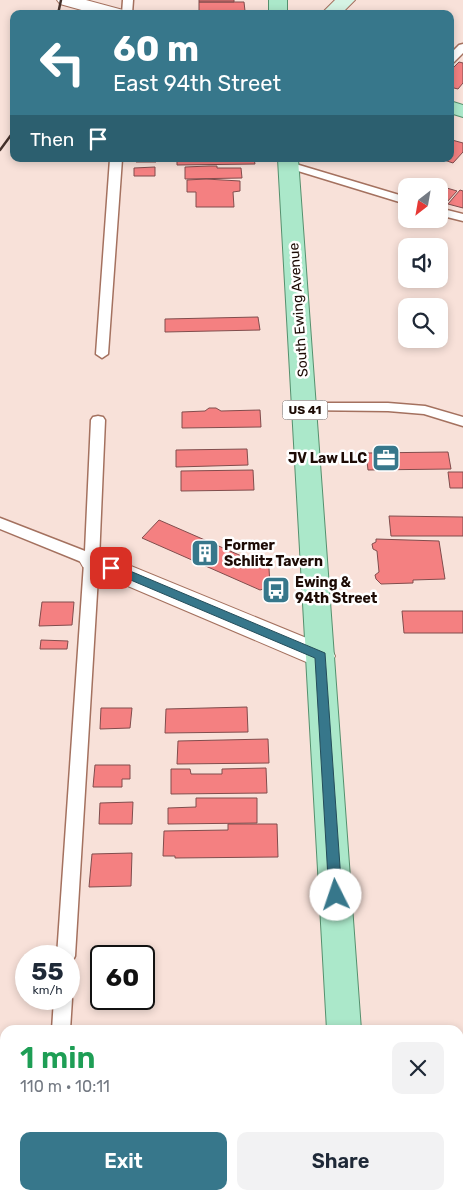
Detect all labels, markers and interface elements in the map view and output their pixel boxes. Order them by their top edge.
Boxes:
text: 60 m [113,28,199,70]
icon: left [30,30,95,95]
text: East 94th Street [113,70,281,97]
icon: arrive [84,125,112,153]
text: Then [30,128,74,151]
north arrow [398,178,448,228]
map controls [398,178,448,348]
button: sound [398,238,448,288]
street label: South Ewing Avenue [285,242,312,378]
button: search [398,298,448,348]
road number: US 41 [282,400,328,420]
office icon: JV Law LLC [371,443,401,473]
place label: JV Law LLC [288,450,367,467]
place label: Former Schlitz Tavern [224,537,323,570]
building icon: Former Schlitz Tavern [190,538,220,568]
pin [90,547,132,589]
icon: arrive [97,554,125,582]
place label: Ewing & 94th Street [295,574,378,607]
bus stop icon: Ewing & 94th Street [261,575,291,605]
position arrow [309,868,361,920]
speed limit sign: 60 [90,945,155,1010]
text: 55 [31,957,64,986]
text: km/h [33,983,62,997]
text: 1 min [20,1040,95,1076]
button: close [392,1042,444,1094]
text: 110 m · 10:11 [20,1077,110,1096]
button: Exit [20,1132,227,1190]
button: Share [237,1132,444,1190]

